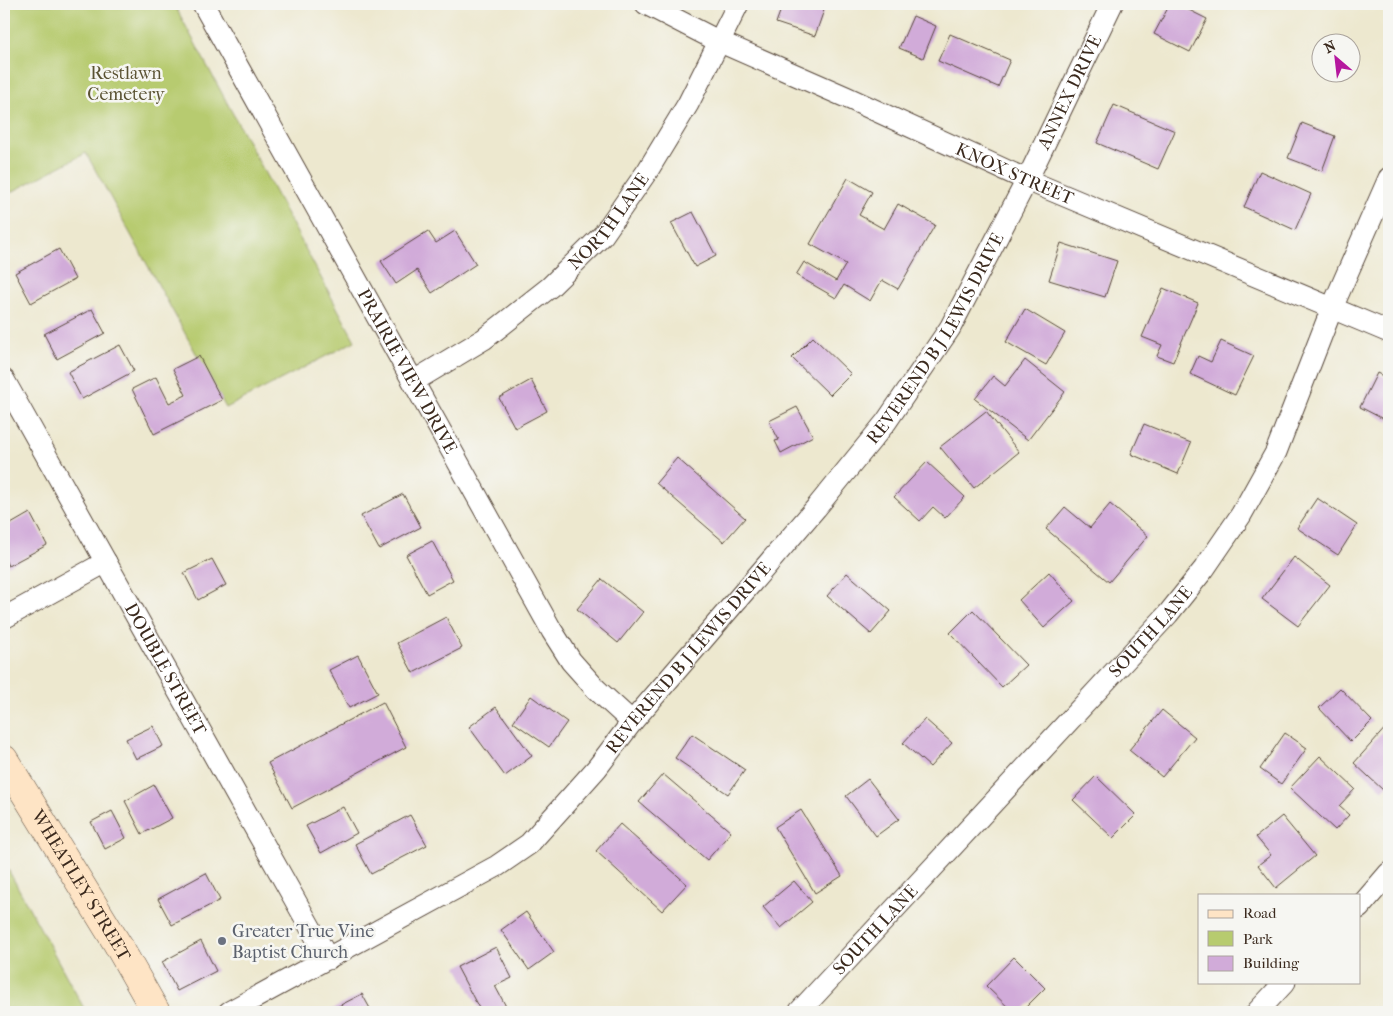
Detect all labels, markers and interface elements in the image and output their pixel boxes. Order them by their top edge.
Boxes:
street label: ANNEX DRIVE [1032,32,1106,154]
north arrow [1310,32,1360,82]
text: N [1321,37,1339,57]
park label: Restlawn Cemetery [87,63,166,105]
street label: KNOX STREET [952,138,1078,209]
street label: NORTH LANE [564,169,653,274]
street label: REVEREND B J LEWIS DRIVE [862,229,1008,448]
street label: PRAIRIE VIEW DRIVE [353,285,461,457]
street label: REVEREND B J LEWIS DRIVE [601,558,775,758]
street label: SOUTH LANE [1104,582,1197,681]
street label: DOUBLE STREET [120,599,211,739]
street label: WHEATLEY STREET [27,805,136,965]
street label: SOUTH LANE [828,881,922,979]
legend [1198,894,1360,984]
text: Road [1243,904,1277,922]
place label: Greater True Vine Baptist Church [232,921,374,963]
text: Park [1243,930,1273,948]
marker: Greater True Vine Baptist Church [216,935,228,947]
text: Building [1243,954,1300,972]

